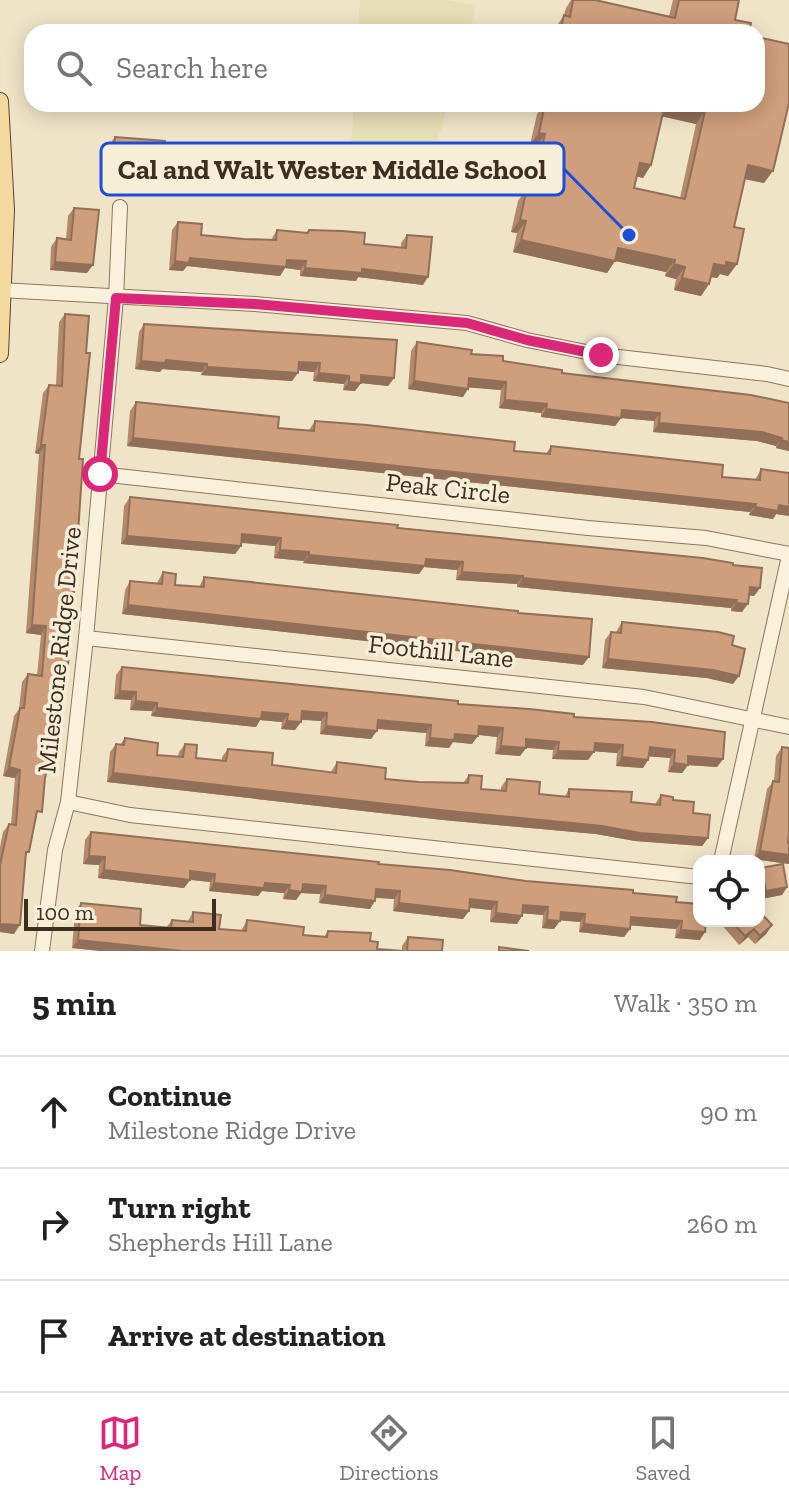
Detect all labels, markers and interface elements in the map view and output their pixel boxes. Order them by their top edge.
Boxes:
search box [24,24,765,112]
icon: search [52,46,96,90]
text: Search here [116,50,268,86]
callout: Cal and Walt Wester Middle School [101,143,564,195]
text: Cal and Walt Wester Middle School [118,153,546,186]
route end [583,337,619,373]
route start [82,456,118,492]
street label: Peak Circle [384,466,512,510]
street label: Milestone Ridge Drive [30,525,88,775]
street label: Foothill Lane [367,627,515,675]
map controls [693,855,765,927]
button: locate [693,855,765,927]
scale bar [24,895,216,931]
text: 100 m [36,899,94,926]
text: 5 min [32,983,116,1024]
text: Walk · 350 m [614,987,757,1019]
text: Continue [108,1078,232,1114]
icon: ahead [32,1090,76,1134]
text: 90 m [700,1096,757,1128]
text: Milestone Ridge Drive [108,1114,356,1146]
text: Turn right [108,1190,250,1226]
icon: right [32,1202,76,1246]
text: 260 m [686,1208,757,1240]
text: Shepherds Hill Lane [108,1226,333,1258]
icon: arrive [32,1314,76,1358]
text: Arrive at destination [108,1318,385,1354]
tab: Map [98,1411,142,1486]
tab: Directions [339,1411,439,1486]
tab: Saved [635,1411,691,1486]

